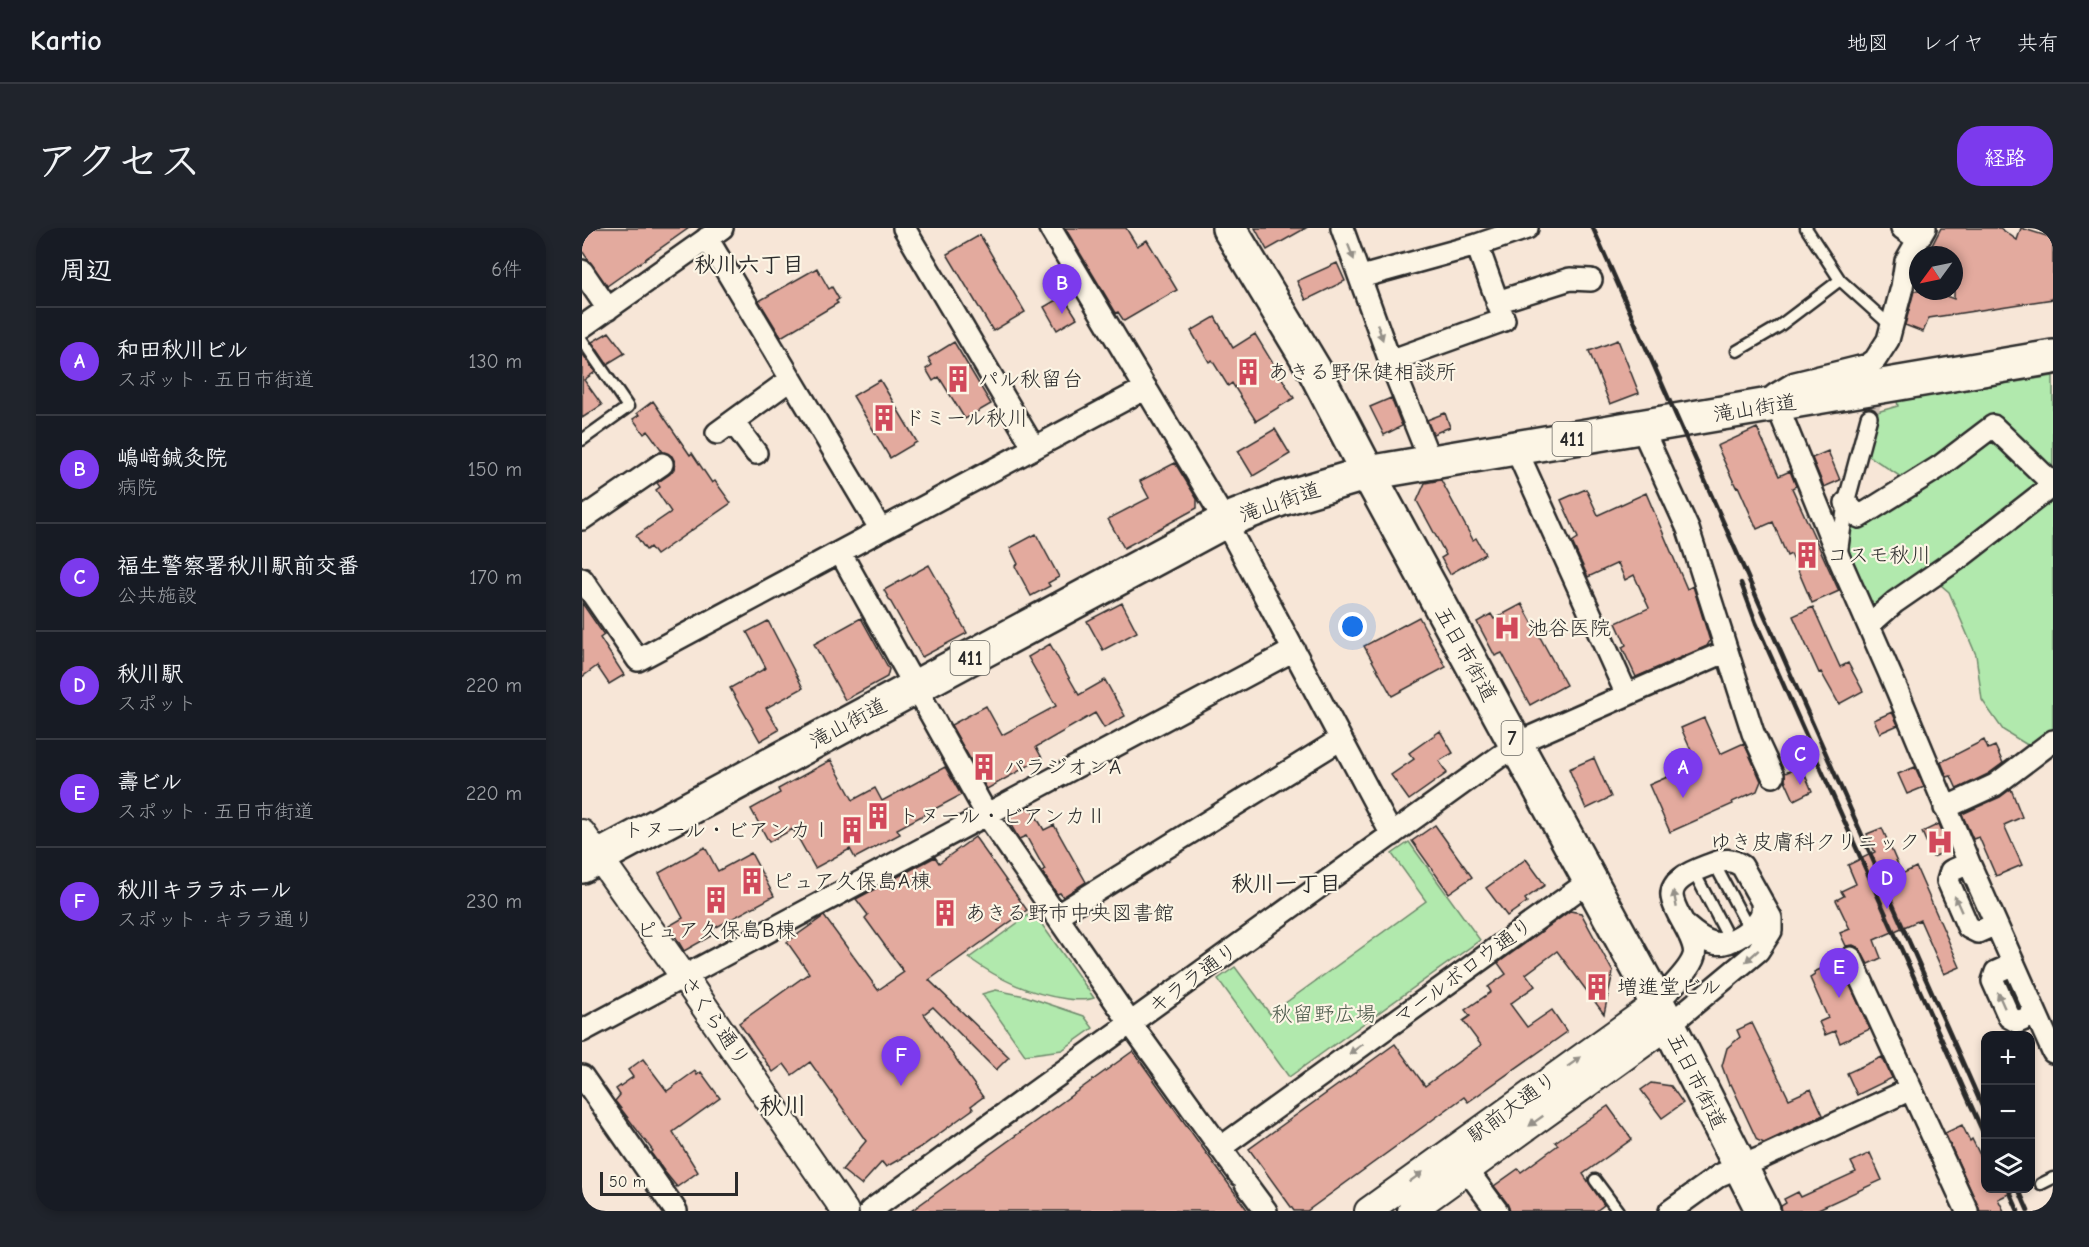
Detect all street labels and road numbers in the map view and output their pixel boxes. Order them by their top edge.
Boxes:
street label: 滝山街道 [1712,390,1798,426]
road number: 411 [1552,422,1592,456]
street label: 滝山街道 [1236,477,1324,527]
street label: 五日市街道 [1430,602,1502,706]
road number: 411 [950,641,990,675]
street label: 滝山街道 [805,693,891,753]
road number: 7 [1502,721,1522,755]
street label: マールボロウ通り [1388,912,1538,1030]
street label: キララ通り [1143,937,1243,1019]
street label: さくら通り [675,971,755,1071]
street label: 五日市街道 [1662,1029,1732,1133]
street label: 駅前大通り [1462,1066,1562,1148]

